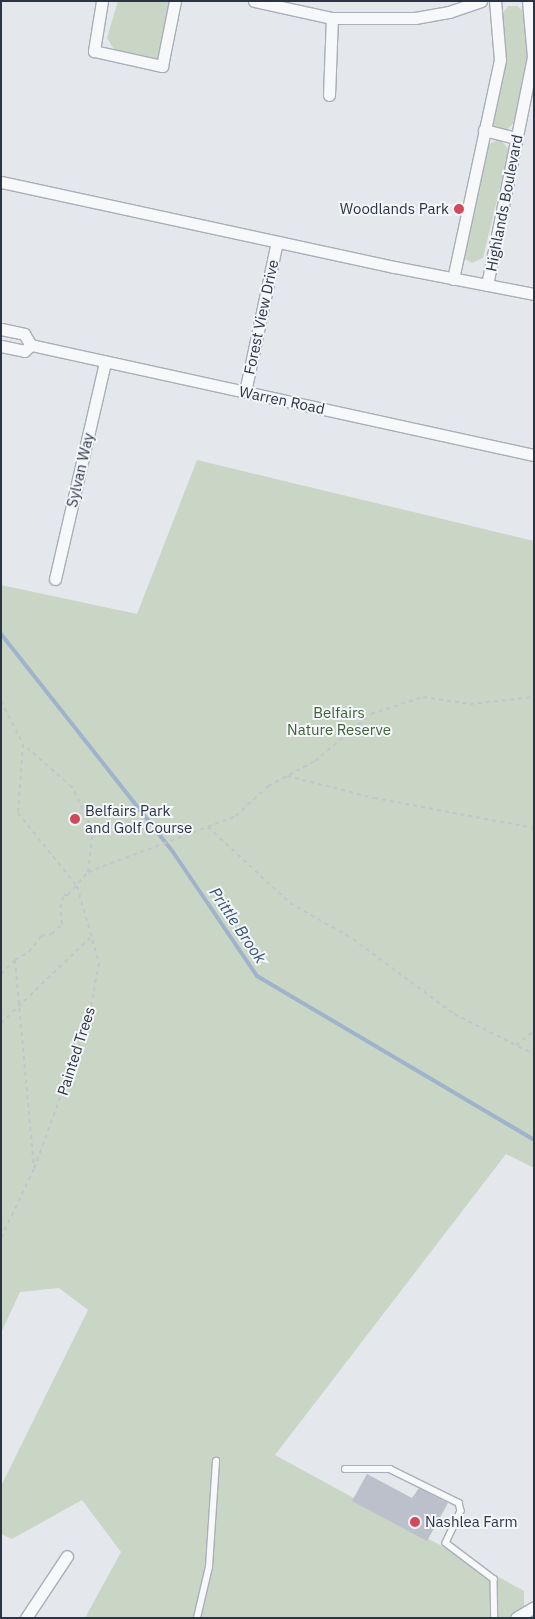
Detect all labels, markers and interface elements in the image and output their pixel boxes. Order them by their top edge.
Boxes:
street label: Highlands Boulevard [482,133,526,273]
place label: Woodlands Park [340,200,449,218]
marker: Woodlands Park [453,203,465,215]
street label: Forest View Drive [240,258,282,376]
street label: Warren Road [238,382,326,418]
street label: Sylvan Way [63,431,97,509]
park label: Belfairs Nature Reserve [287,703,391,738]
place label: Belfairs Park and Golf Course [85,801,192,836]
marker: Belfairs Park and Golf Course [69,813,81,825]
water label: Prittle Brook [206,883,270,967]
street label: Painted Trees [53,1004,99,1098]
place label: Nashlea Farm [425,1513,518,1531]
marker: Nashlea Farm [409,1516,421,1528]

